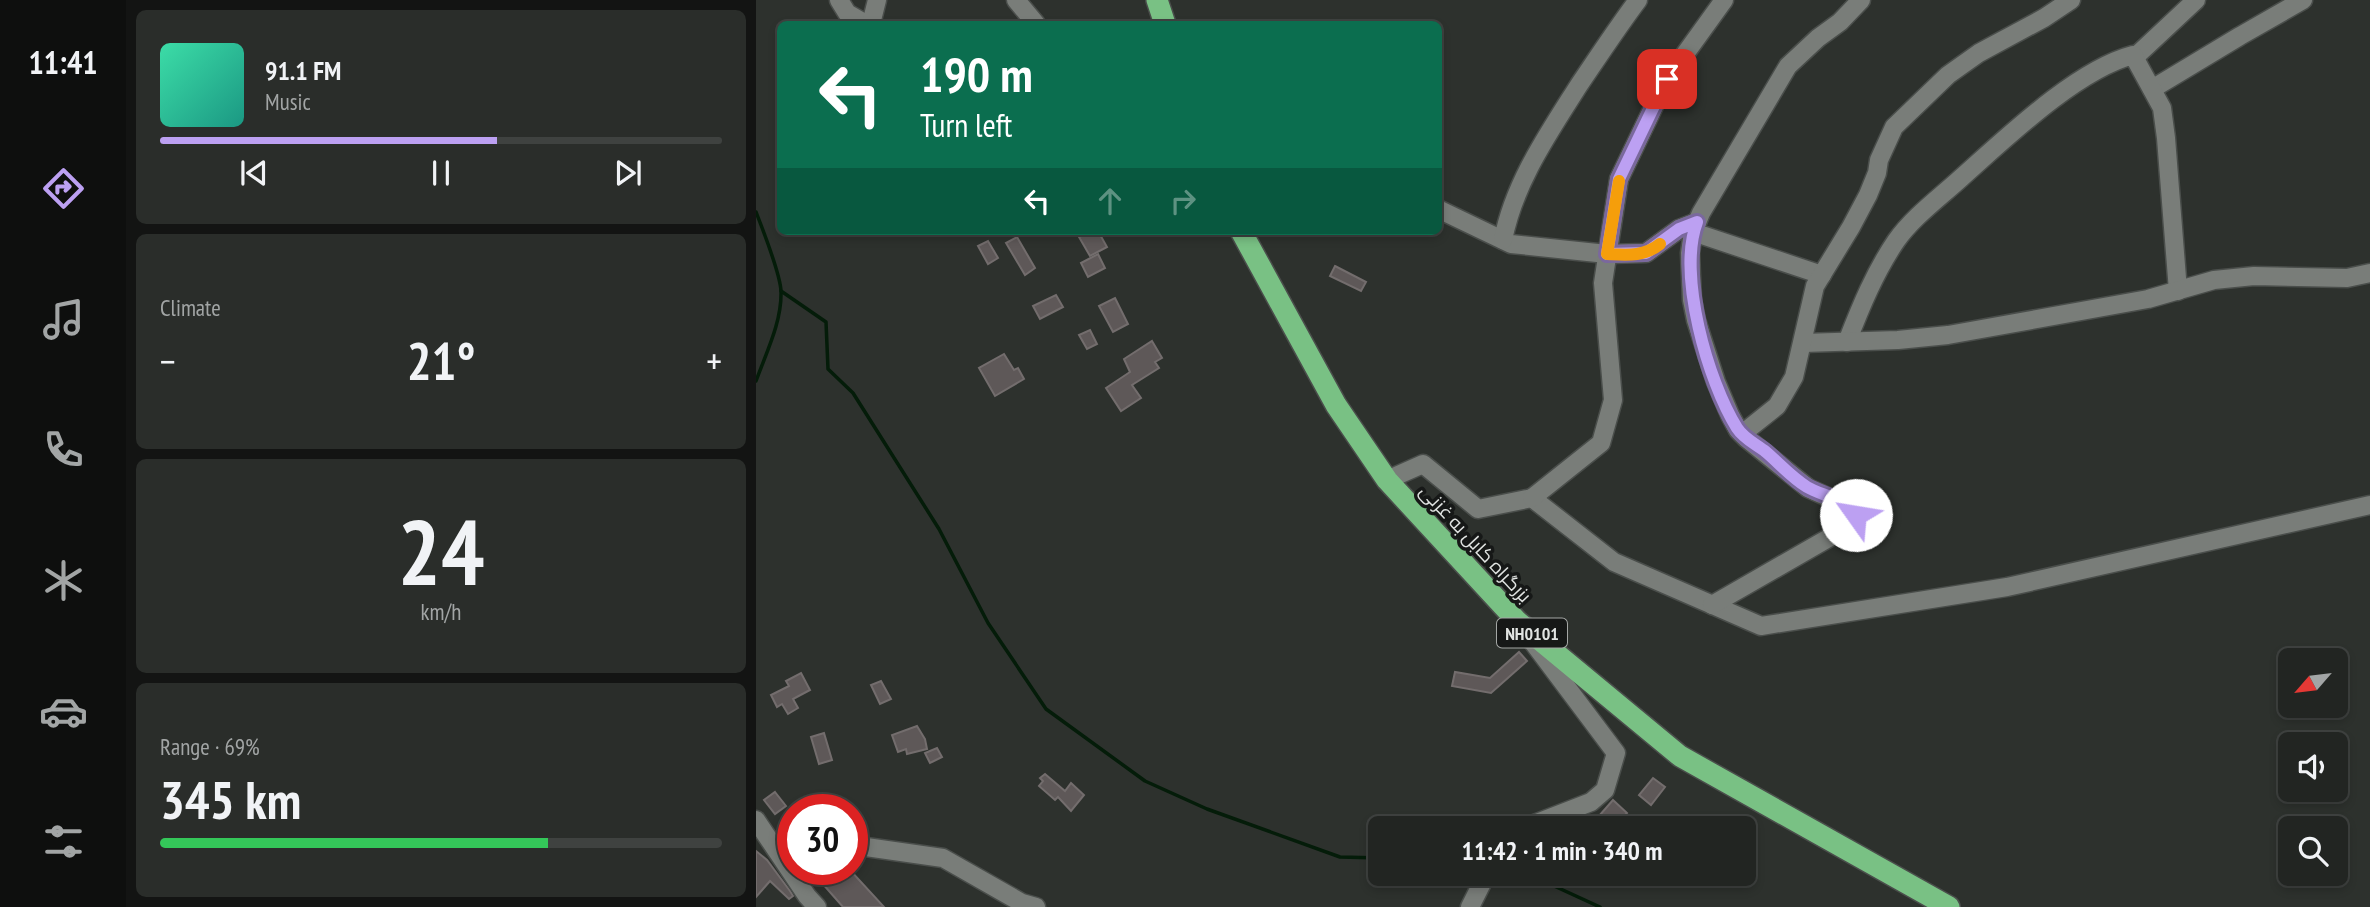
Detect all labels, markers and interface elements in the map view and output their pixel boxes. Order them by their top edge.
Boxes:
text: 11:41 [28,41,98,83]
text: 190 m [920,42,1033,106]
icon: left [805,49,896,140]
pin [1637,49,1697,109]
text: 91.1 FM [265,54,341,87]
icon: arrive [1648,60,1686,98]
text: Music [265,87,311,116]
text: Turn left [920,104,1012,146]
icon: previous [235,154,273,192]
icon: pause [422,154,460,192]
icon: next [609,154,647,192]
icon: directions [39,164,88,213]
icon: left [1018,182,1056,220]
icon: ahead [1091,182,1129,220]
icon: right [1164,182,1202,220]
text: Climate [160,293,221,322]
icon: music [39,295,88,344]
text: 21° [407,327,475,394]
text: − [160,336,176,385]
text: + [706,336,722,385]
icon: phone [39,425,88,474]
position arrow [1819,478,1893,552]
street label: بزرگراه کابل به غزنی [1415,479,1537,607]
text: 24 [398,492,485,610]
icon: climate [39,556,88,605]
text: km/h [421,597,461,626]
road number: NH0101 [1497,618,1567,648]
north arrow [2278,648,2348,718]
map controls [2278,648,2348,886]
icon: car [39,687,88,736]
text: Range · 69% [160,732,260,761]
button: sound [2278,732,2348,802]
text: 345 km [160,766,301,833]
speed limit sign: 30 [777,794,868,885]
button: search [2278,816,2348,886]
icon: filters [39,817,88,866]
text: 11:42 · 1 min · 340 m [1462,834,1662,867]

